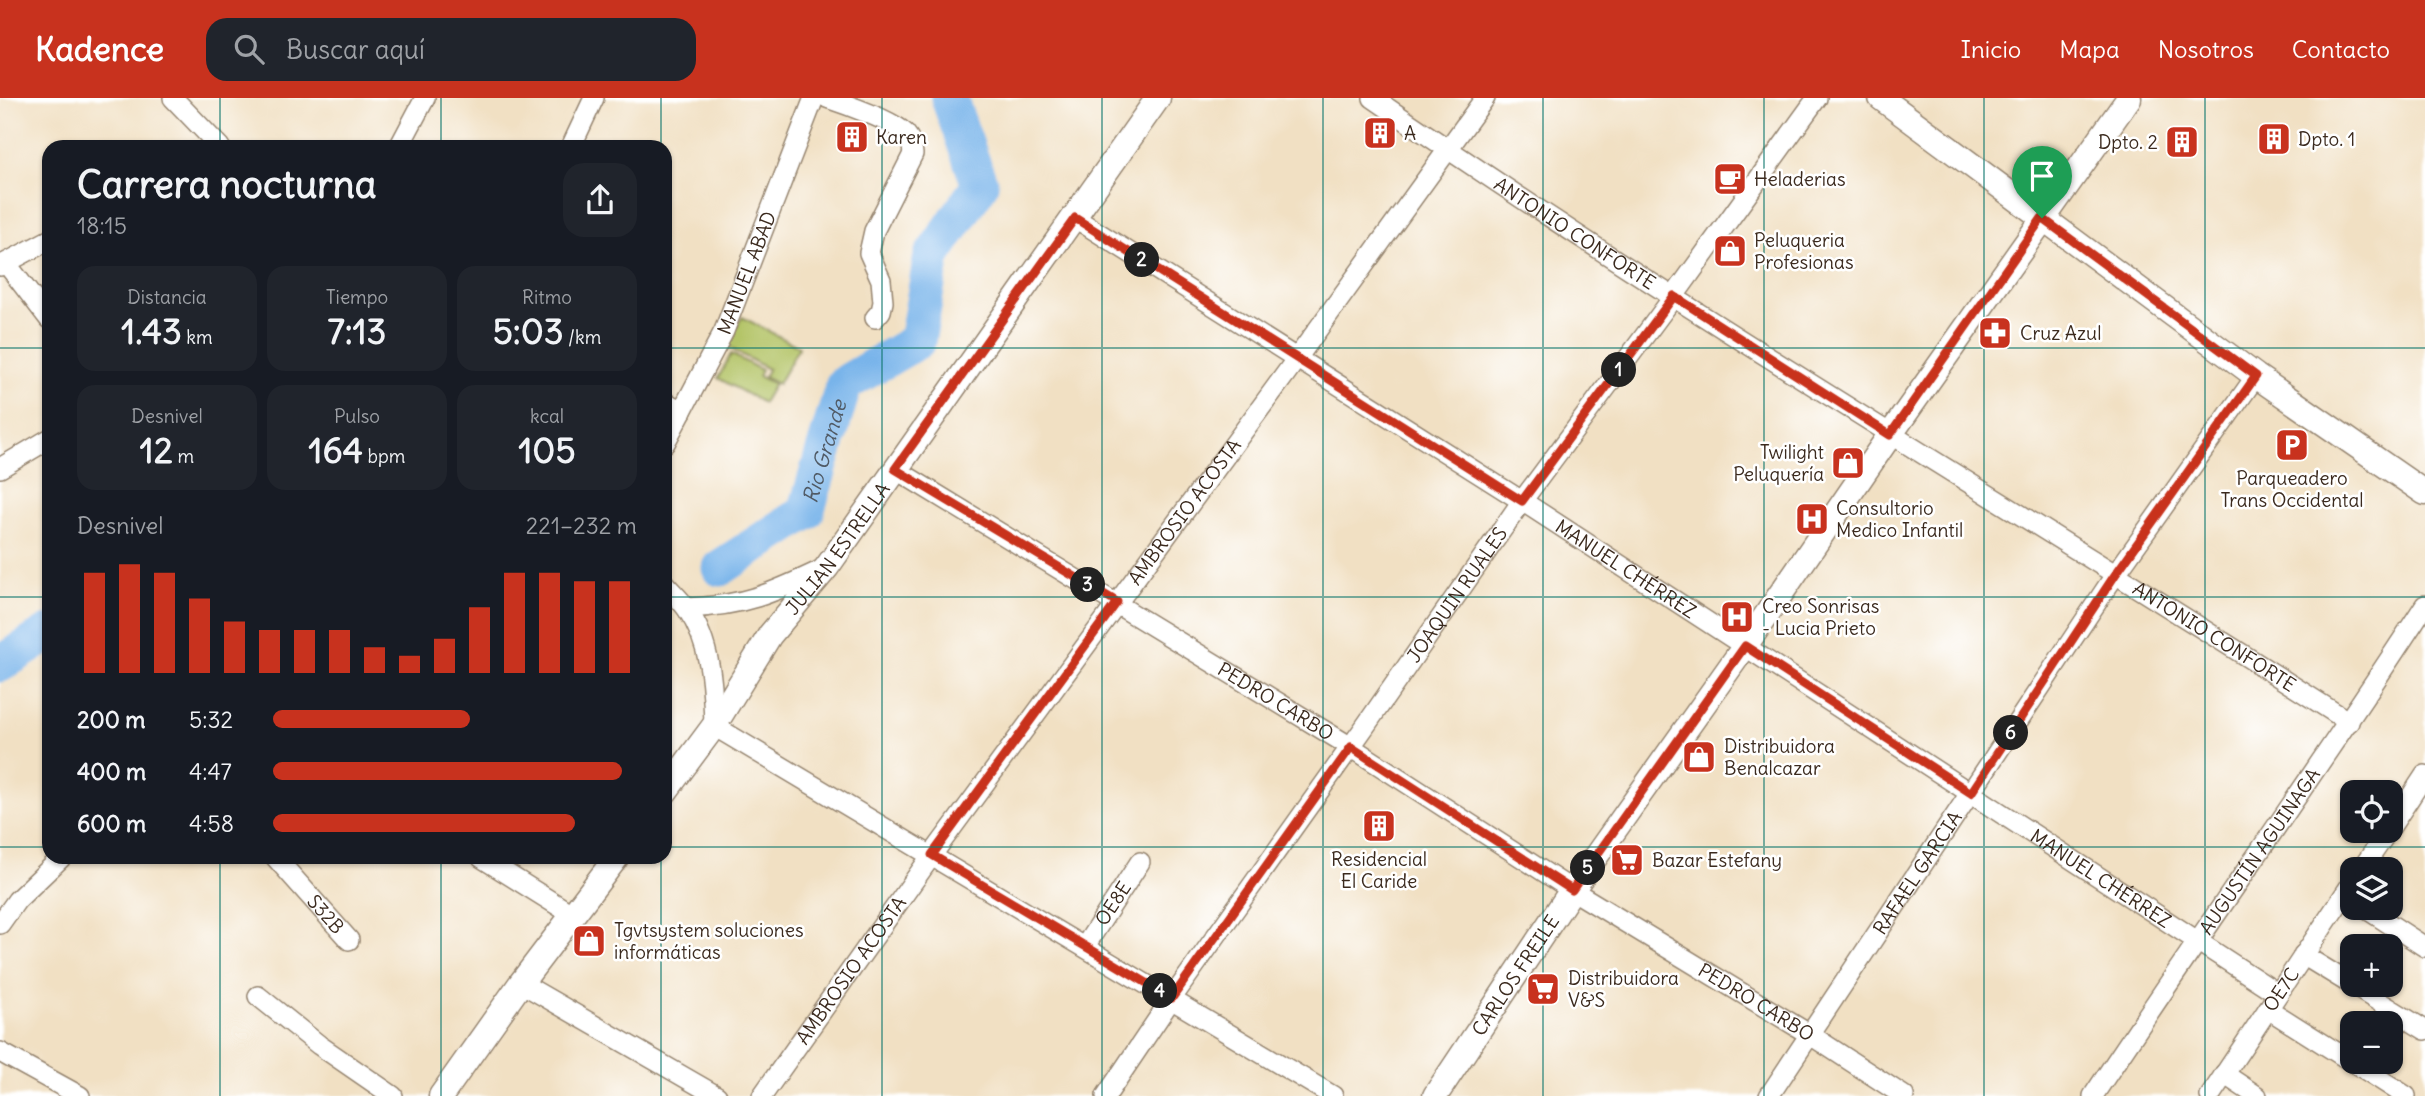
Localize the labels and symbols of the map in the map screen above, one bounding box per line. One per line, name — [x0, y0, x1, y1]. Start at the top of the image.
building icon: A — [1361, 114, 1399, 152]
building icon: Karen — [833, 118, 871, 156]
building icon: Dpto. 1 — [2255, 120, 2293, 158]
place label: A — [1404, 121, 1416, 145]
building icon: Dpto. 2 — [2163, 123, 2201, 161]
place label: Karen — [876, 125, 927, 149]
place label: Dpto. 1 — [2298, 127, 2355, 151]
place label: Dpto. 2 — [2098, 130, 2158, 154]
pin — [2012, 146, 2072, 218]
cafe icon: Heladerias — [1711, 160, 1749, 198]
place label: Heladerias — [1754, 167, 1846, 191]
street label: ANTONIO CONFORTE — [1490, 172, 1660, 295]
street label: MANUEL ABAD — [712, 208, 781, 338]
place label: Peluqueria Profesionas — [1754, 228, 1854, 274]
shop icon: Peluqueria Profesionas — [1711, 232, 1749, 270]
pin: 2 — [1124, 242, 1160, 278]
pharmacy icon: Cruz Azul — [1976, 314, 2014, 352]
place label: Cruz Azul — [2020, 321, 2101, 345]
pin: 1 — [1602, 352, 1636, 388]
water label: Rio Grande — [796, 395, 853, 506]
parking icon: Parqueadero Trans Occidental — [2273, 426, 2311, 464]
street label: AMBROSIO ACOSTA — [1123, 434, 1246, 590]
place label: Twilight Peluquería — [1733, 440, 1824, 486]
shop icon: Twilight Peluquería — [1829, 444, 1867, 482]
place label: Parqueadero Trans Occidental — [2221, 466, 2364, 512]
street label: JULIAN ESTRELLA — [780, 478, 895, 619]
place label: Consultorio Medico Infantil — [1836, 496, 1963, 542]
hospital icon: Consultorio Medico Infantil — [1793, 500, 1831, 538]
street label: MANUEL CHÉRREZ — [1551, 514, 1701, 623]
street label: JOAQUIN RUALES — [1401, 522, 1512, 667]
pin: 3 — [1070, 568, 1106, 602]
street label: ANTONIO CONFORTE — [2129, 576, 2300, 697]
place label: Creo Sonrisas - Lucia Prieto — [1762, 594, 1879, 640]
hospital icon: Creo Sonrisas - Lucia Prieto — [1718, 598, 1756, 636]
street label: PEDRO CARBO — [1213, 657, 1338, 746]
pin: 6 — [1994, 716, 2028, 750]
place label: Distribuidora Benalcazar — [1724, 734, 1835, 780]
shop icon: Distribuidora Benalcazar — [1680, 738, 1718, 776]
street label: AUGUSTÍN AGUINAGA — [2194, 763, 2325, 939]
street label: RAFAEL GARCIA — [1868, 806, 1967, 939]
building icon: Residencial El Caride — [1360, 807, 1398, 845]
street label: MANUEL CHÉRREZ — [2026, 824, 2176, 933]
supermarket icon: Bazar Estefany — [1608, 841, 1646, 879]
place label: Residencial El Caride — [1331, 847, 1427, 893]
place label: Bazar Estefany — [1652, 848, 1782, 872]
pin: 5 — [1570, 850, 1606, 886]
street label: OE8E — [1090, 877, 1136, 930]
street label: S32B — [302, 890, 350, 939]
street label: AMBROSIO ACOSTA — [790, 891, 911, 1049]
street label: CARLOS FREILE — [1467, 910, 1564, 1040]
place label: Tgvtsystem soluciones informáticas — [614, 918, 804, 964]
shop icon: Tgvtsystem soluciones informáticas — [570, 922, 608, 960]
street label: PEDRO CARBO — [1694, 958, 1819, 1046]
street label: OE7C — [2258, 963, 2304, 1016]
place label: Distribuidora V&S — [1568, 966, 1679, 1012]
supermarket icon: Distribuidora V&S — [1524, 970, 1562, 1008]
pin: 4 — [1142, 974, 1178, 1008]

